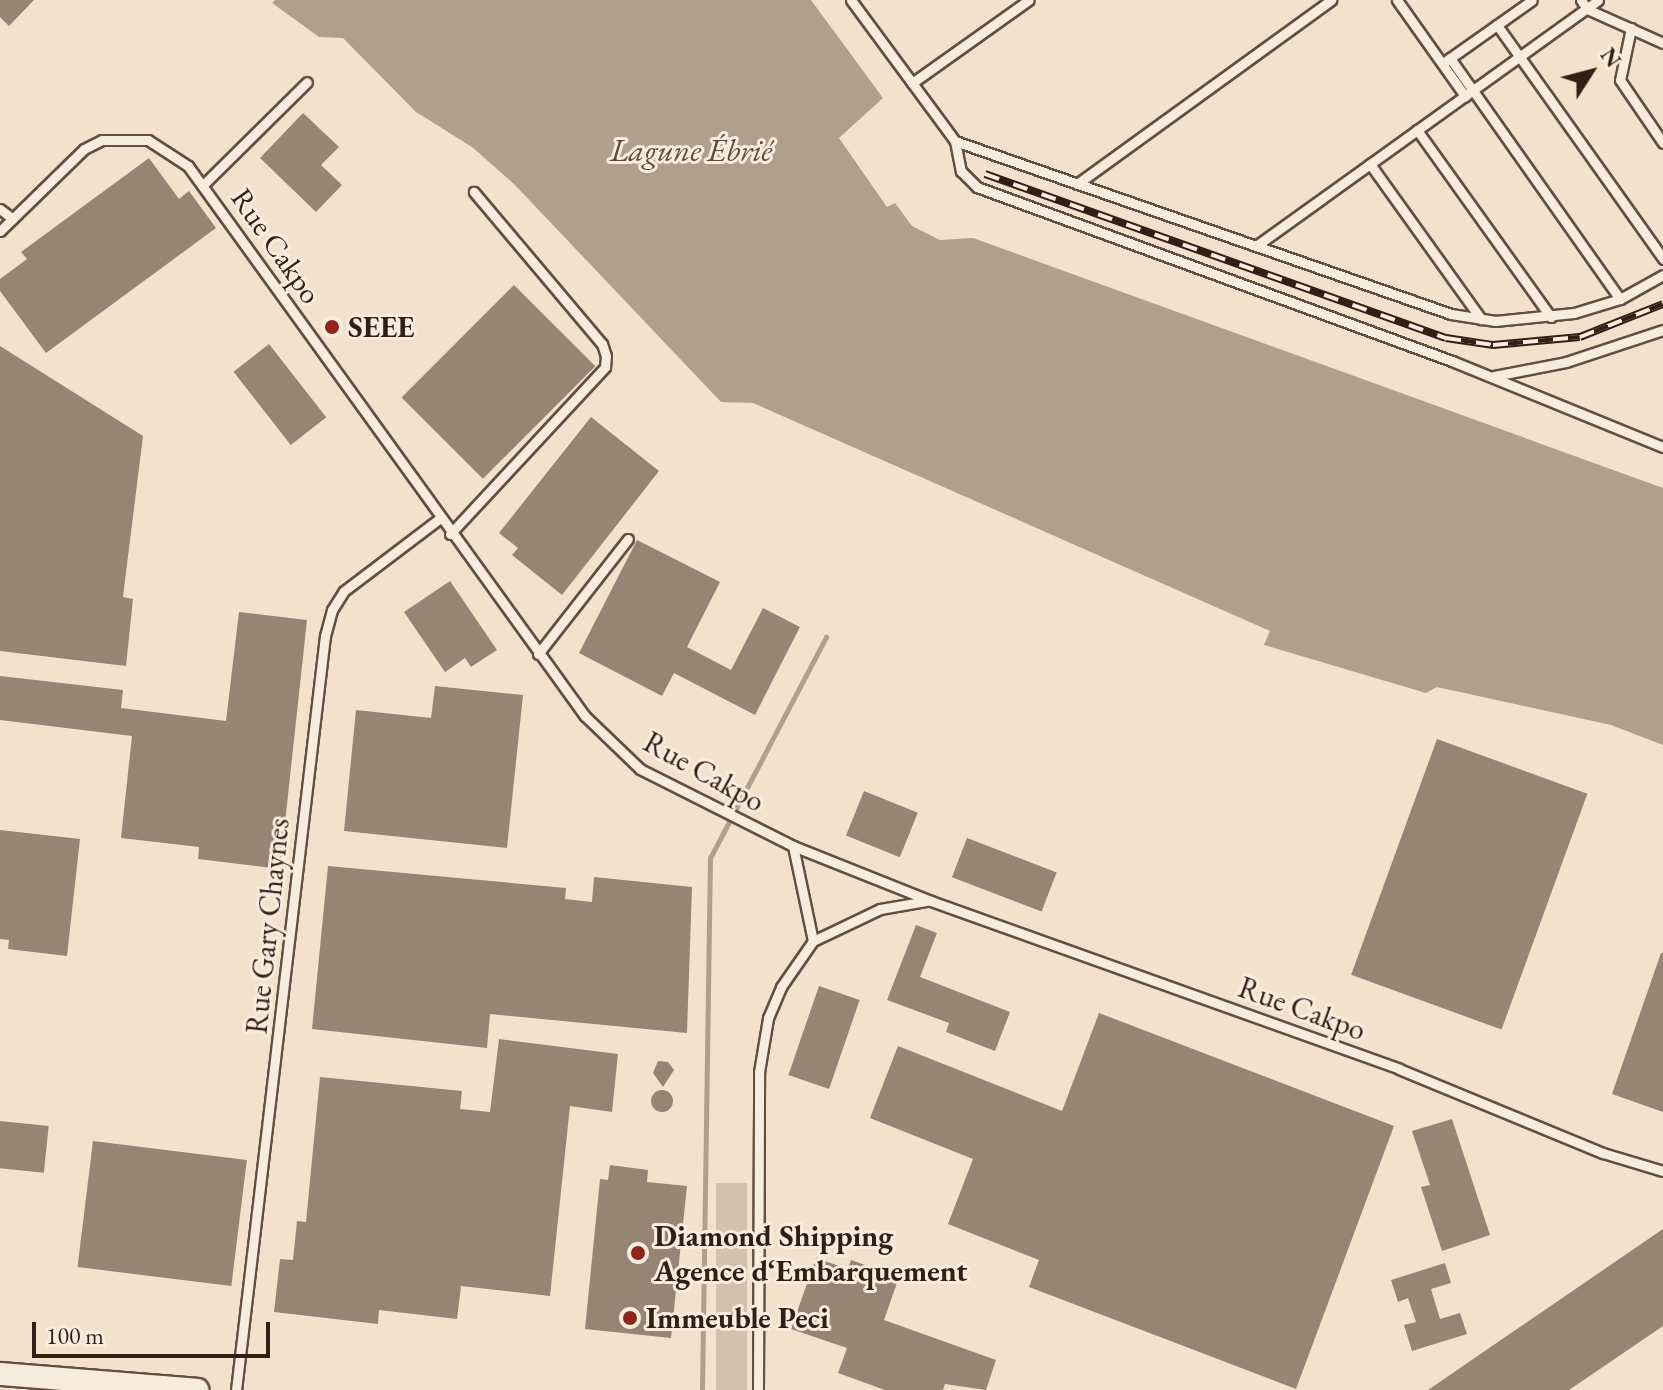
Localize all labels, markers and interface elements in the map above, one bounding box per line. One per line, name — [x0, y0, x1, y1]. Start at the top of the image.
north arrow — [1551, 32, 1631, 112]
text: N — [1594, 42, 1628, 73]
water label: Lagune Ébrié — [610, 131, 772, 169]
street label: Rue Cakpo — [223, 181, 329, 311]
place label: SEEE — [348, 309, 415, 345]
marker: SEEE — [323, 318, 341, 336]
street label: Rue Cakpo — [637, 724, 771, 820]
street label: Rue Gary Chaynes — [239, 816, 297, 1036]
street label: Rue Cakpo — [1234, 969, 1370, 1049]
place label: Diamond Shipping Agence d‘Embarquement — [654, 1218, 967, 1288]
marker: Diamond Shipping Agence d‘Embarquement — [629, 1244, 647, 1262]
place label: Immeuble Peci — [646, 1300, 829, 1336]
scale bar — [36, 1306, 274, 1356]
marker: Immeuble Peci — [621, 1309, 639, 1327]
text: 100 m — [46, 1320, 104, 1351]

